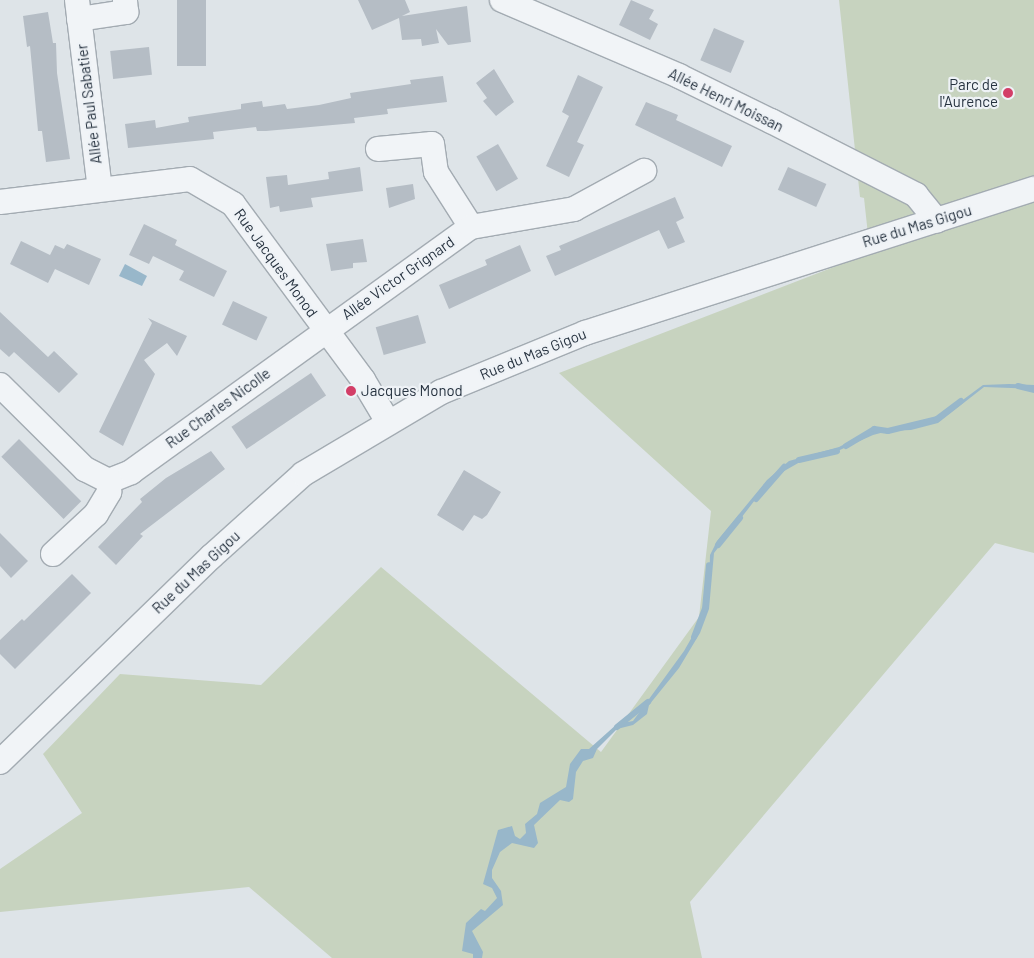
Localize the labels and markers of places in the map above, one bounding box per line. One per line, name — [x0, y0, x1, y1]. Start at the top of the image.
place label: Parc de l'Aurence — [939, 75, 998, 110]
marker: Parc de l'Aurence — [1002, 87, 1014, 99]
place label: Jacques Monod — [361, 382, 463, 400]
marker: Jacques Monod — [345, 385, 357, 397]

